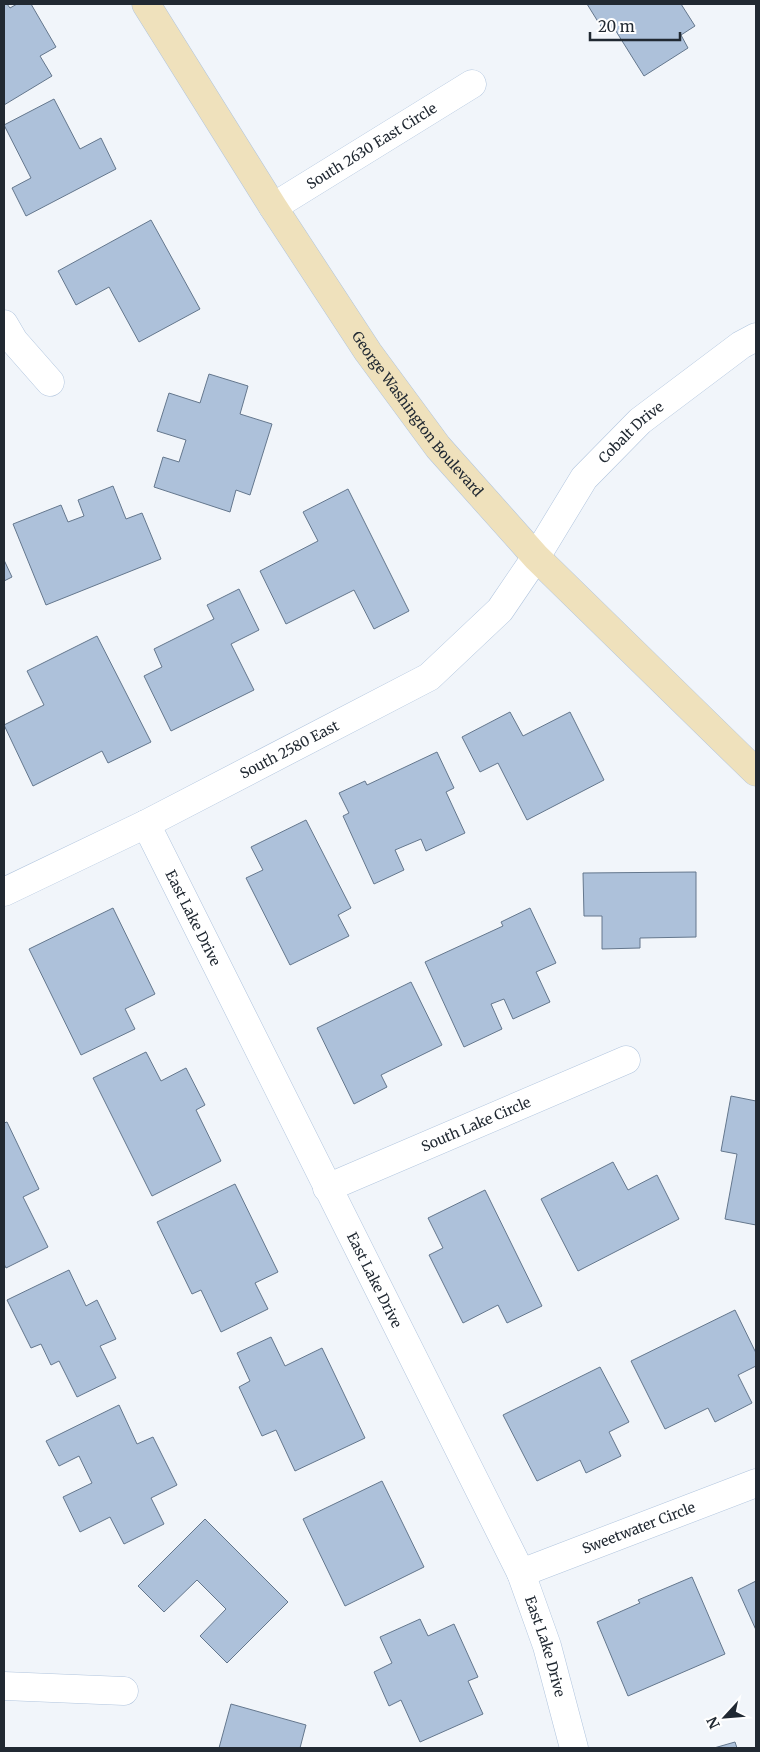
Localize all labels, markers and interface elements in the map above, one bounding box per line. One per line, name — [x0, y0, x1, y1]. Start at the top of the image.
scale bar — [590, 10, 680, 42]
text: 20 m — [598, 17, 635, 36]
street label: South 2630 East Circle — [303, 99, 440, 193]
street label: George Washington Boulevard — [348, 328, 487, 501]
street label: Cobalt Drive — [595, 398, 667, 467]
street label: South 2580 East — [237, 716, 342, 783]
street label: East Lake Drive — [161, 867, 225, 969]
street label: South Lake Circle — [419, 1093, 533, 1156]
street label: East Lake Drive — [343, 1229, 406, 1331]
street label: Sweetwater Circle — [579, 1498, 698, 1558]
street label: East Lake Drive — [521, 1593, 569, 1699]
north arrow — [700, 1692, 750, 1742]
text: N — [703, 1714, 724, 1732]

